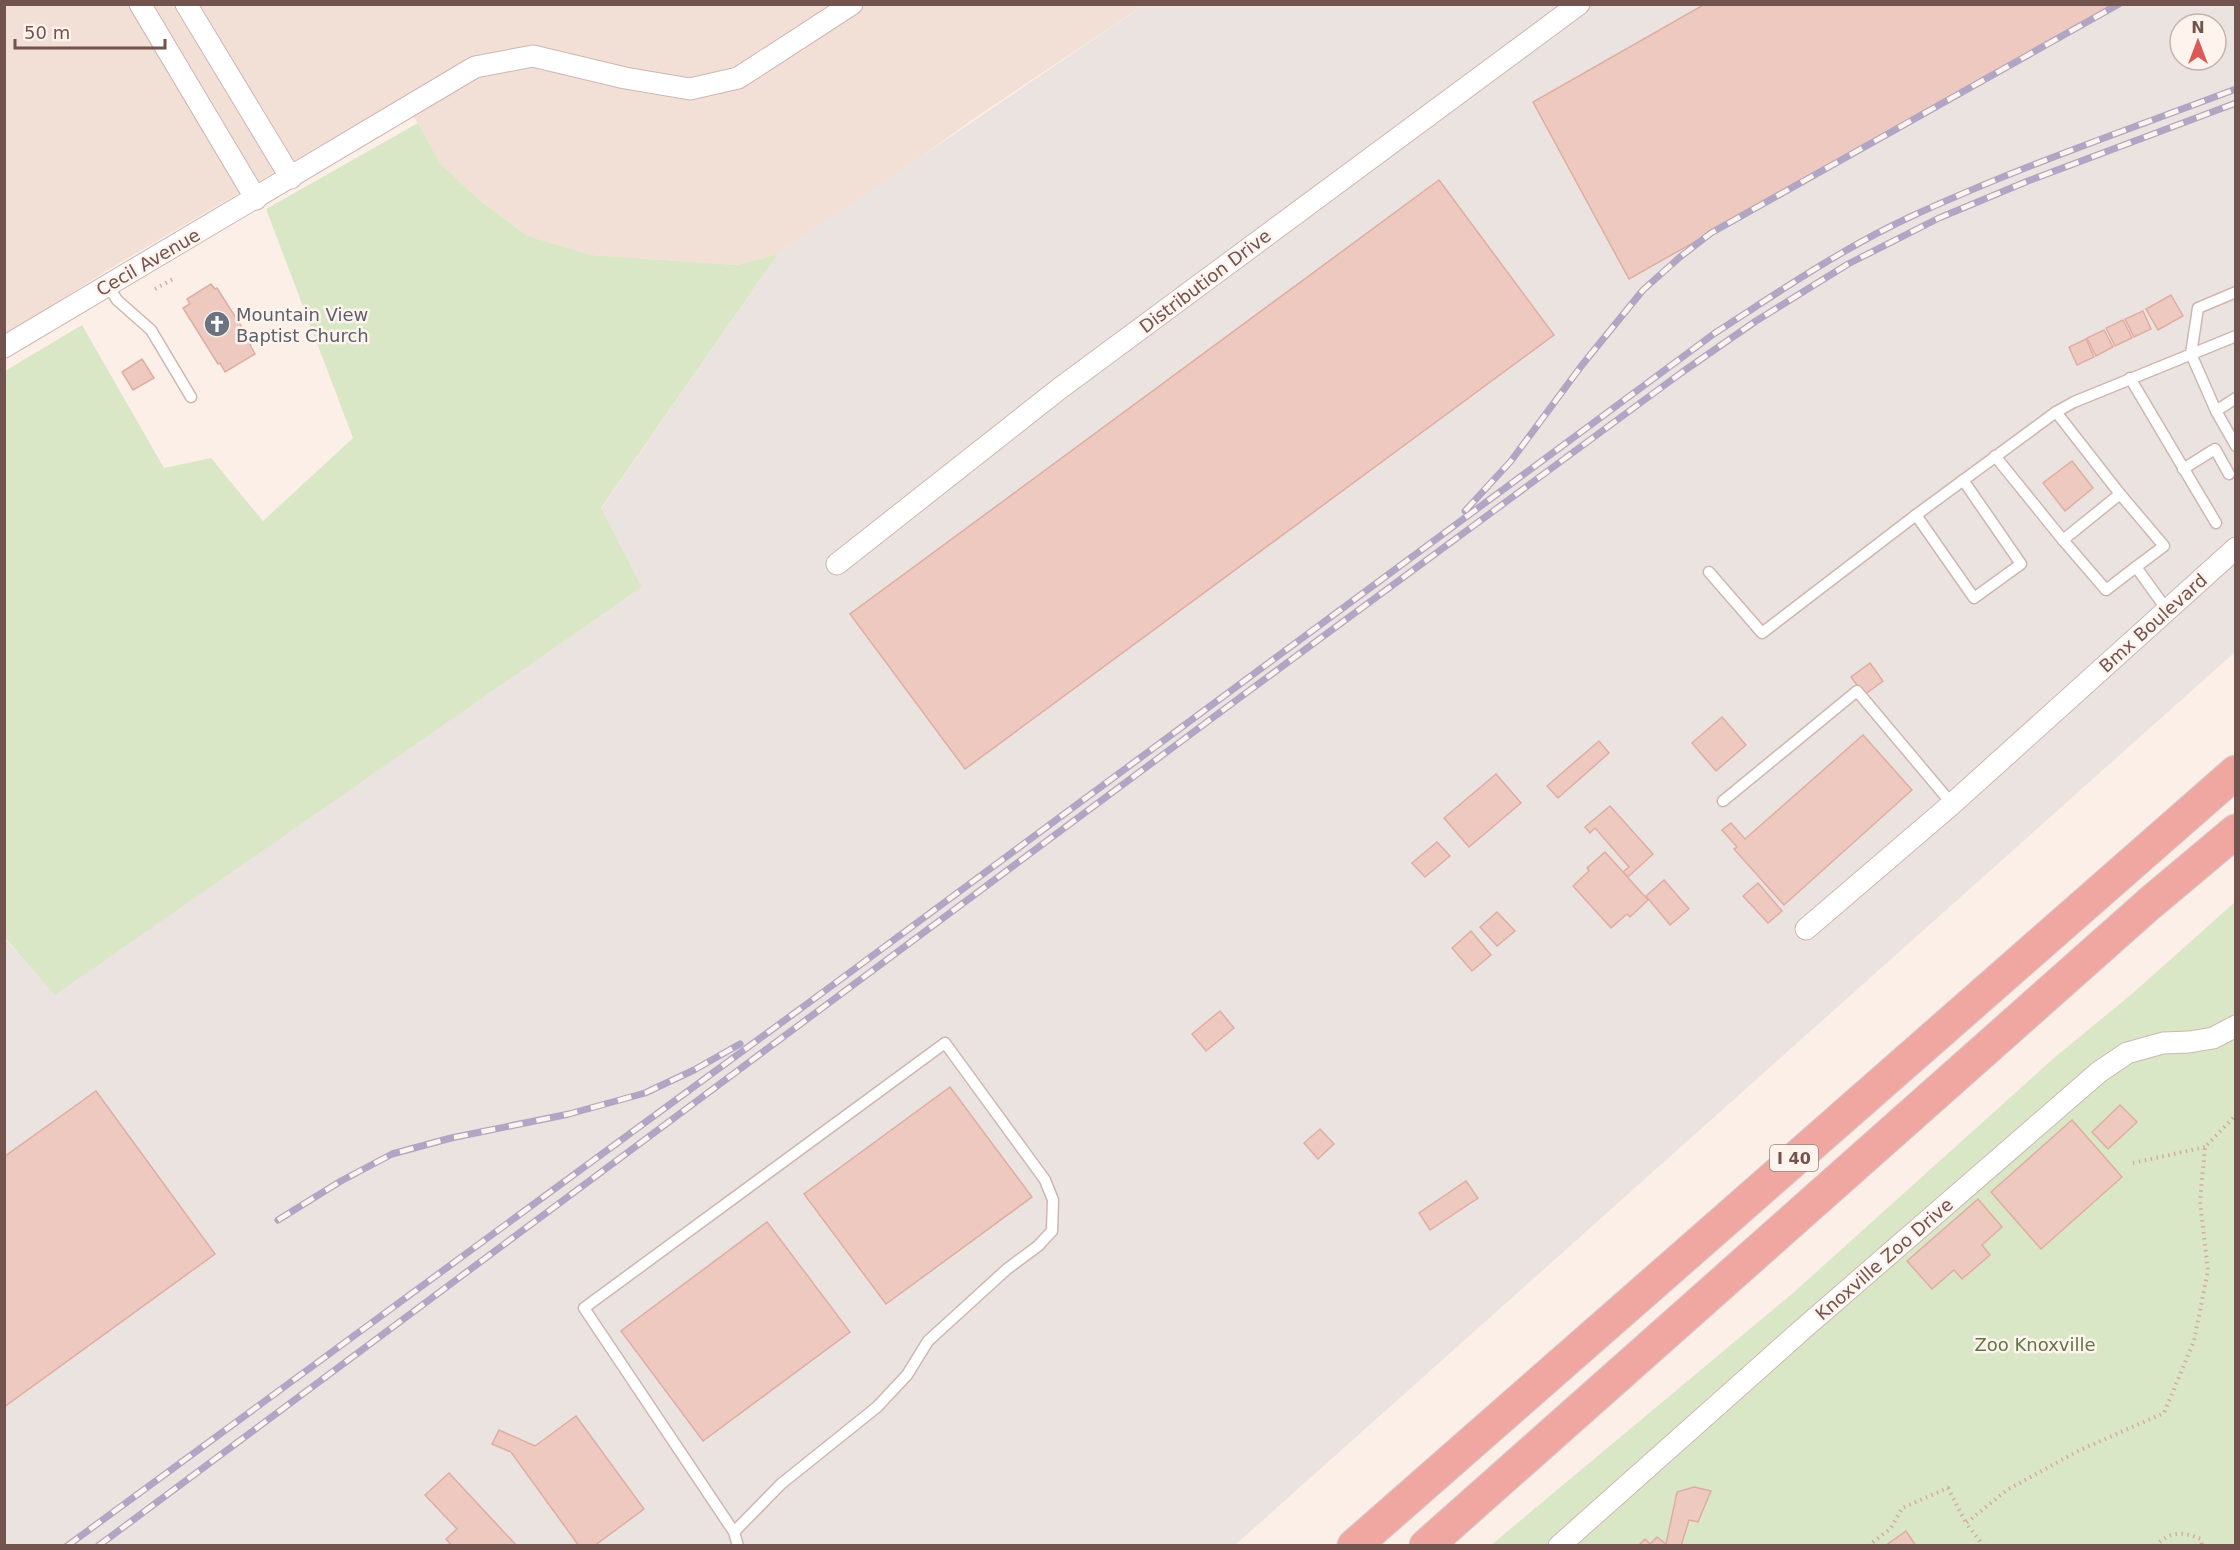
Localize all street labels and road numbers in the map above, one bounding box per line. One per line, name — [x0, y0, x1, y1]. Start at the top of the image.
street label: Cecil Avenue — [92, 224, 204, 300]
street label: Distribution Drive — [1135, 225, 1275, 337]
street label: Bmx Boulevard — [2095, 569, 2211, 677]
road number: I 40 — [1770, 1145, 1818, 1171]
street label: Knoxville Zoo Drive — [1811, 1194, 1957, 1324]

